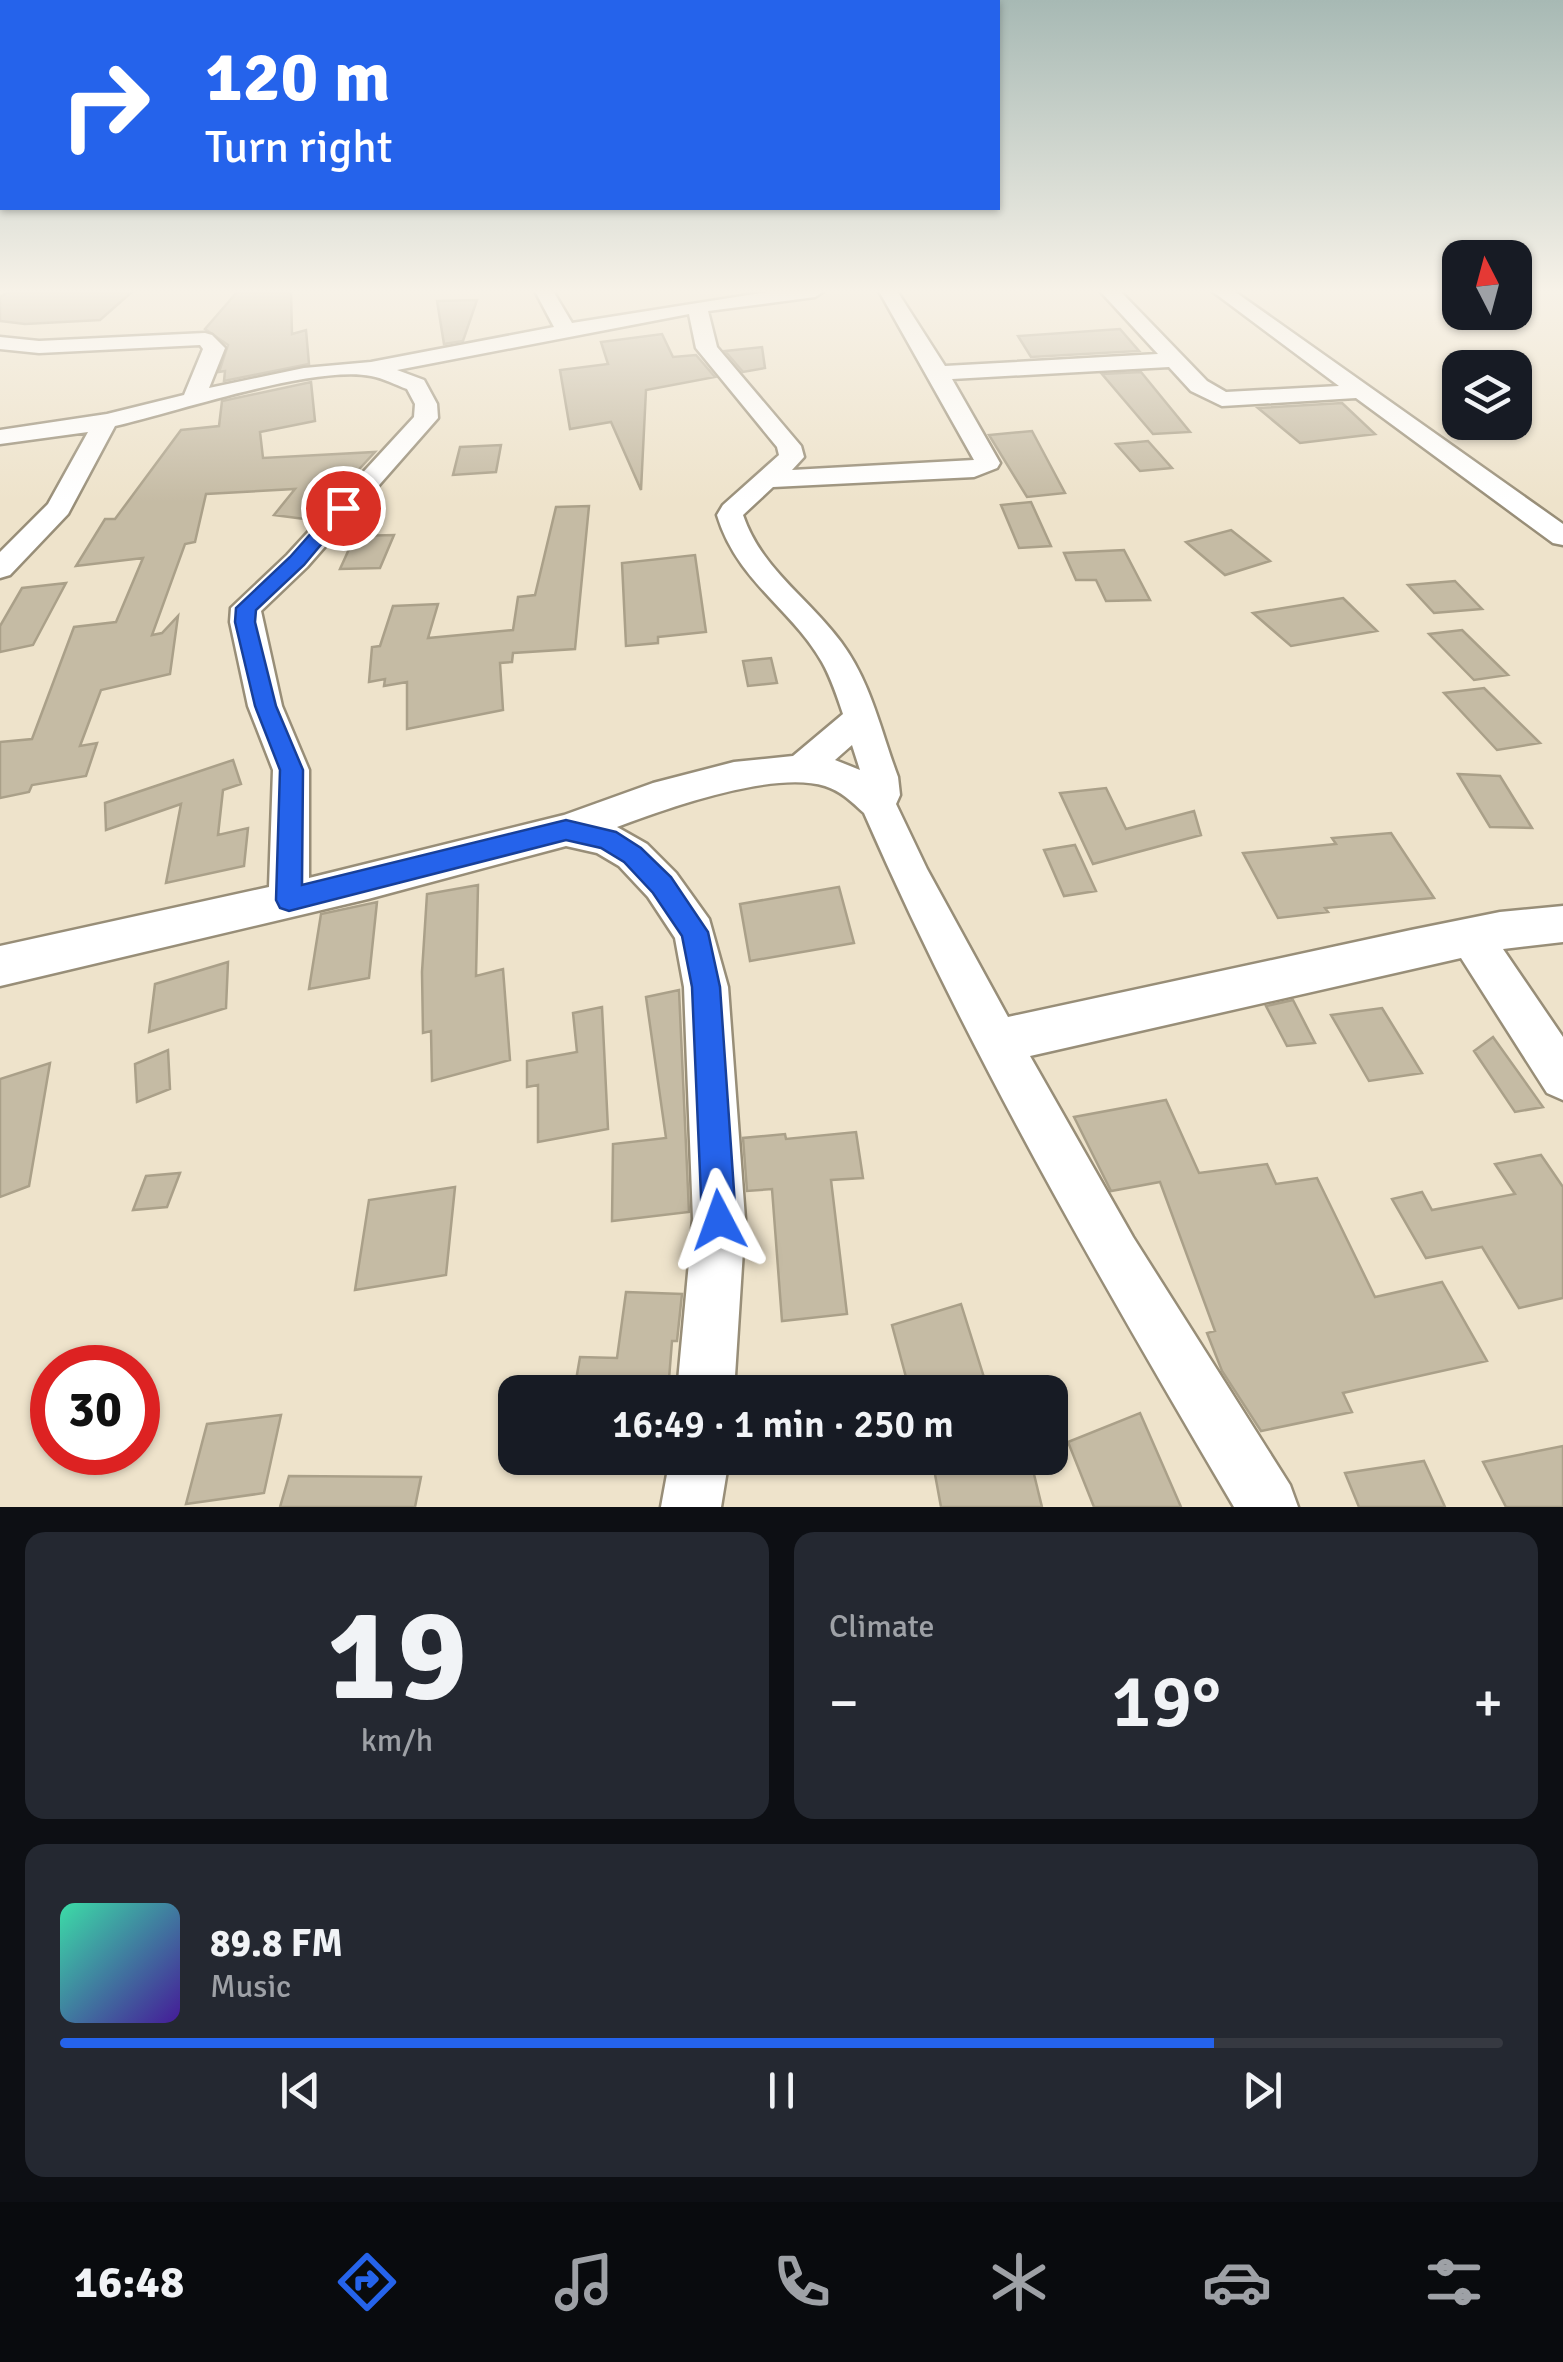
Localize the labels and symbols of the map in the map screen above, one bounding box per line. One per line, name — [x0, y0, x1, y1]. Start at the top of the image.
north arrow — [1442, 240, 1532, 330]
pin — [301, 466, 386, 551]
position arrow — [667, 1168, 771, 1272]
speed limit sign: 30 — [30, 1345, 160, 1475]

